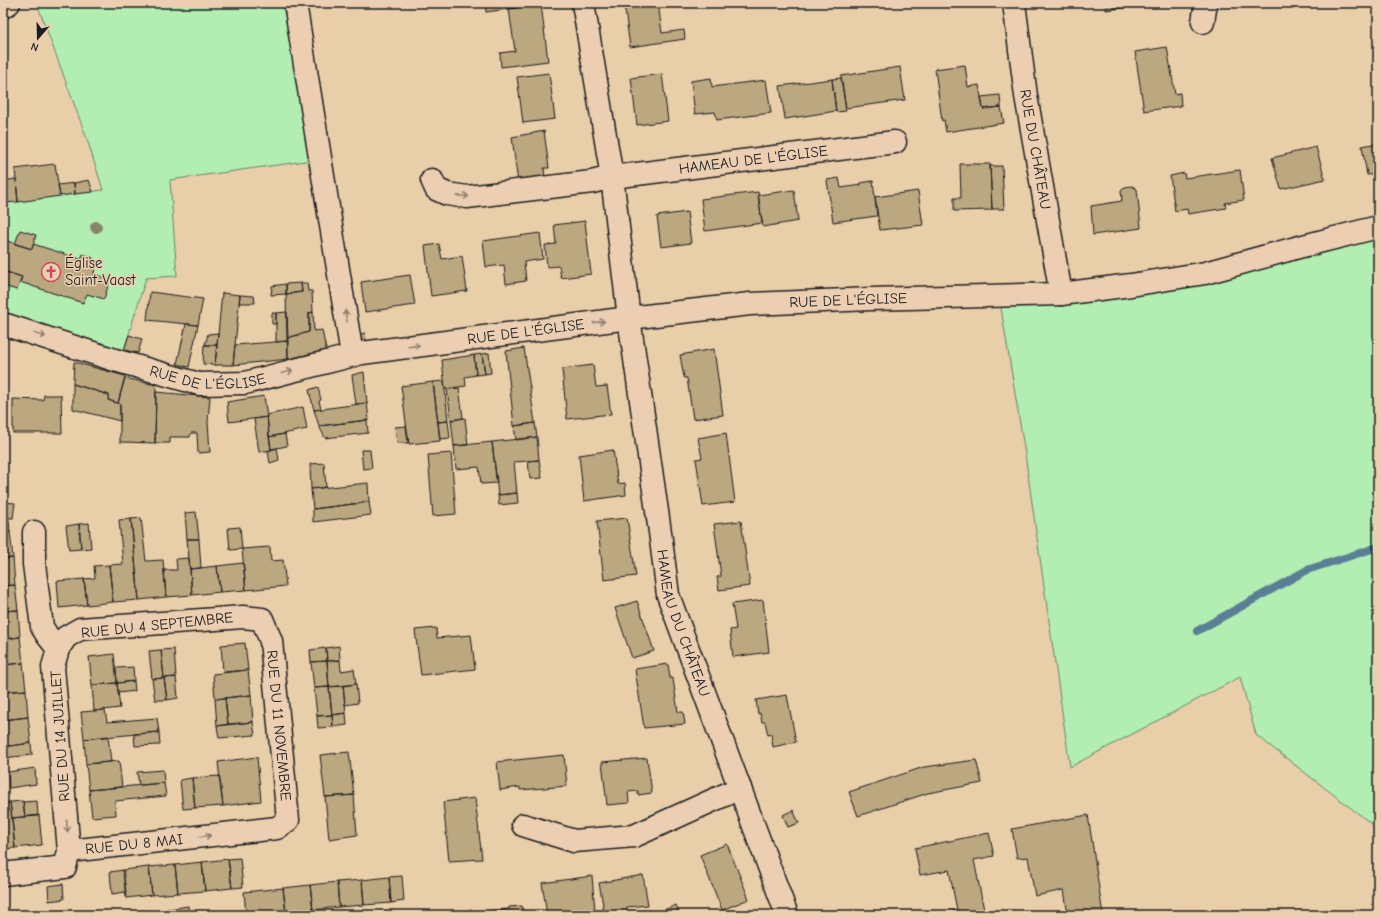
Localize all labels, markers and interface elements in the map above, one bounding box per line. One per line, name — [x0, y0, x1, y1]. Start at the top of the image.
north arrow — [18, 18, 58, 58]
text: N — [29, 40, 40, 54]
street label: RUE DU CHÂTEAU — [1016, 88, 1055, 211]
street label: HAMEAU DE L'ÉGLISE — [678, 141, 829, 178]
one-way arrow — [457, 192, 470, 199]
place label: Église Saint-Vaast — [65, 253, 136, 289]
church icon: Église Saint-Vaast — [40, 261, 62, 283]
street label: RUE DE L'ÉGLISE — [789, 289, 907, 311]
one-way arrow — [341, 310, 349, 323]
street label: RUE DE L'ÉGLISE — [466, 315, 585, 348]
one-way arrow — [592, 318, 605, 326]
one-way arrow — [34, 332, 47, 339]
one-way arrow — [407, 342, 420, 350]
street label: RUE DE L'ÉGLISE — [148, 361, 267, 393]
one-way arrow — [280, 367, 293, 375]
street label: HAMEAU DU CHÂTEAU — [653, 548, 714, 699]
street label: RUE DU 4 SEPTEMBRE — [80, 608, 234, 642]
street label: RUE DU 11 NOVEMBRE — [263, 649, 295, 802]
street label: RUE DU 14 JUILLET — [46, 670, 74, 802]
one-way arrow — [63, 819, 70, 832]
street label: RUE DU 8 MAI — [84, 830, 184, 858]
one-way arrow — [198, 832, 211, 840]

